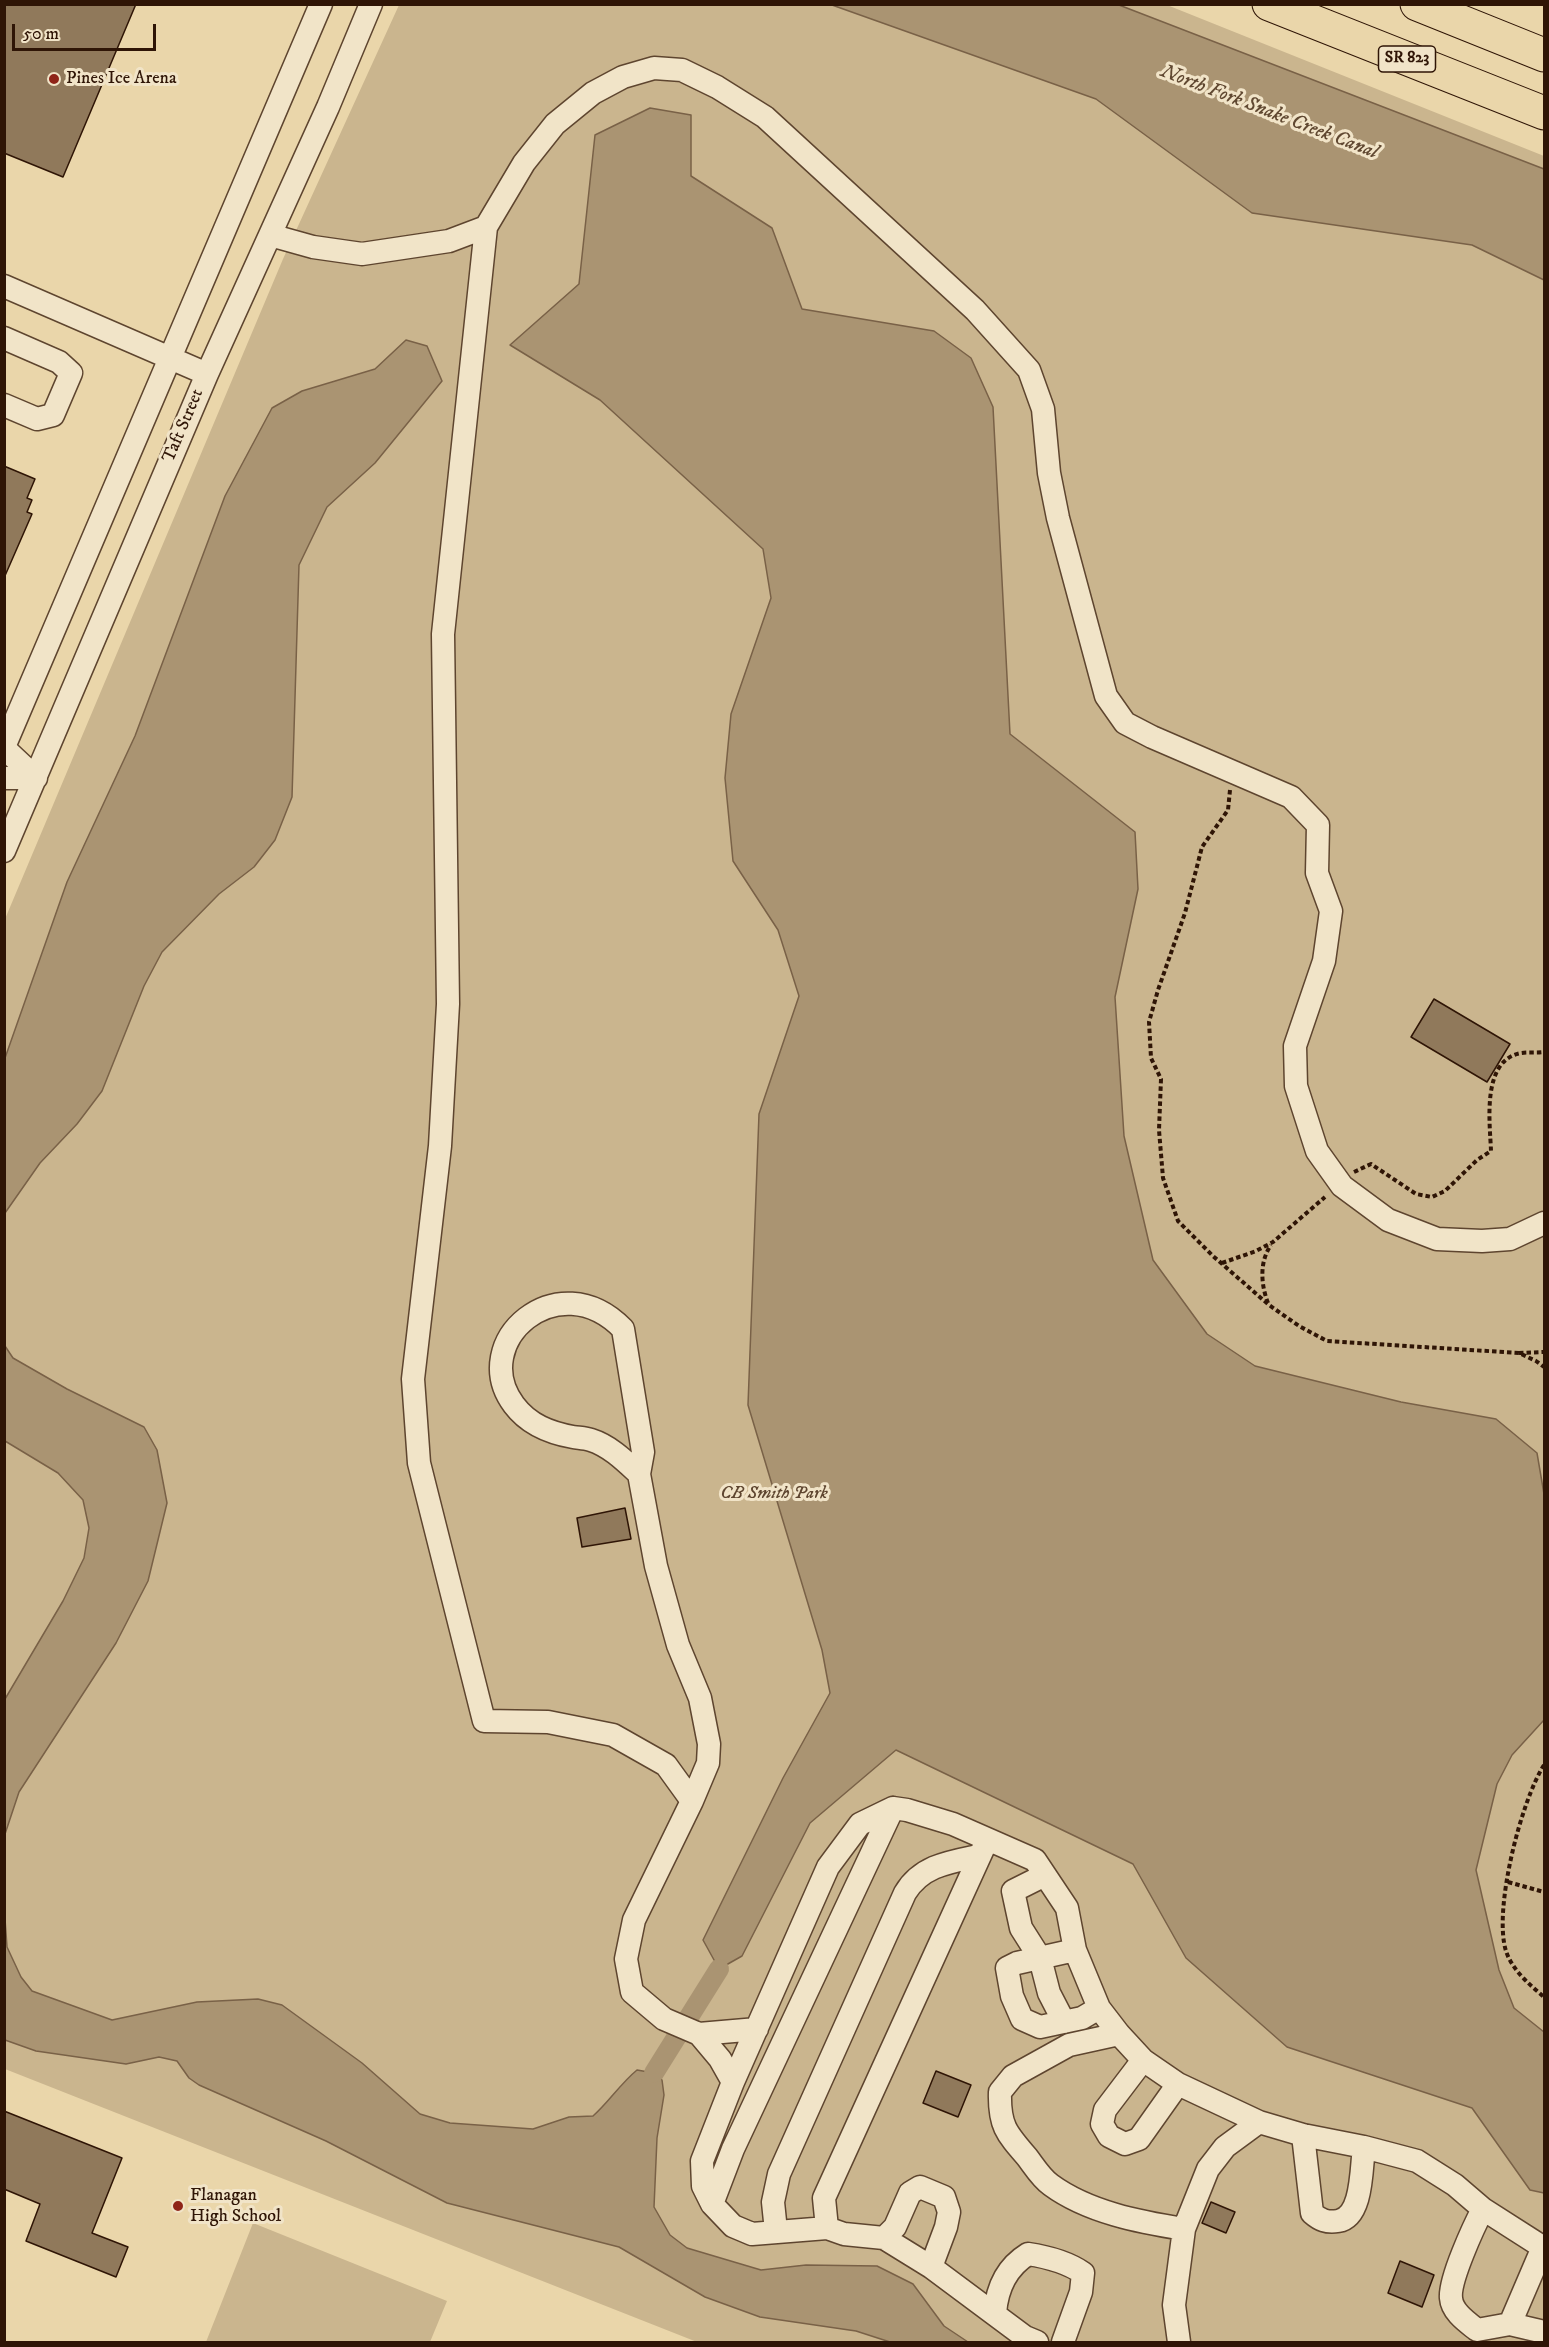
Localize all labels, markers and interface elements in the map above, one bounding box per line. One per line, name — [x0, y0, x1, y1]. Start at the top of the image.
scale bar — [15, 12, 159, 50]
text: 50 m — [23, 23, 59, 45]
road number: SR 823 — [1378, 46, 1436, 72]
water label: North Fork Snake Creek Canal — [1157, 60, 1381, 166]
place label: Pines Ice Arena — [66, 68, 177, 90]
marker: Pines Ice Arena — [47, 72, 61, 86]
street label: Taft Street — [159, 386, 209, 466]
park label: CB Smith Park — [720, 1483, 828, 1505]
place label: Flanagan High School — [190, 2185, 281, 2228]
marker: Flanagan High School — [171, 2199, 185, 2213]

